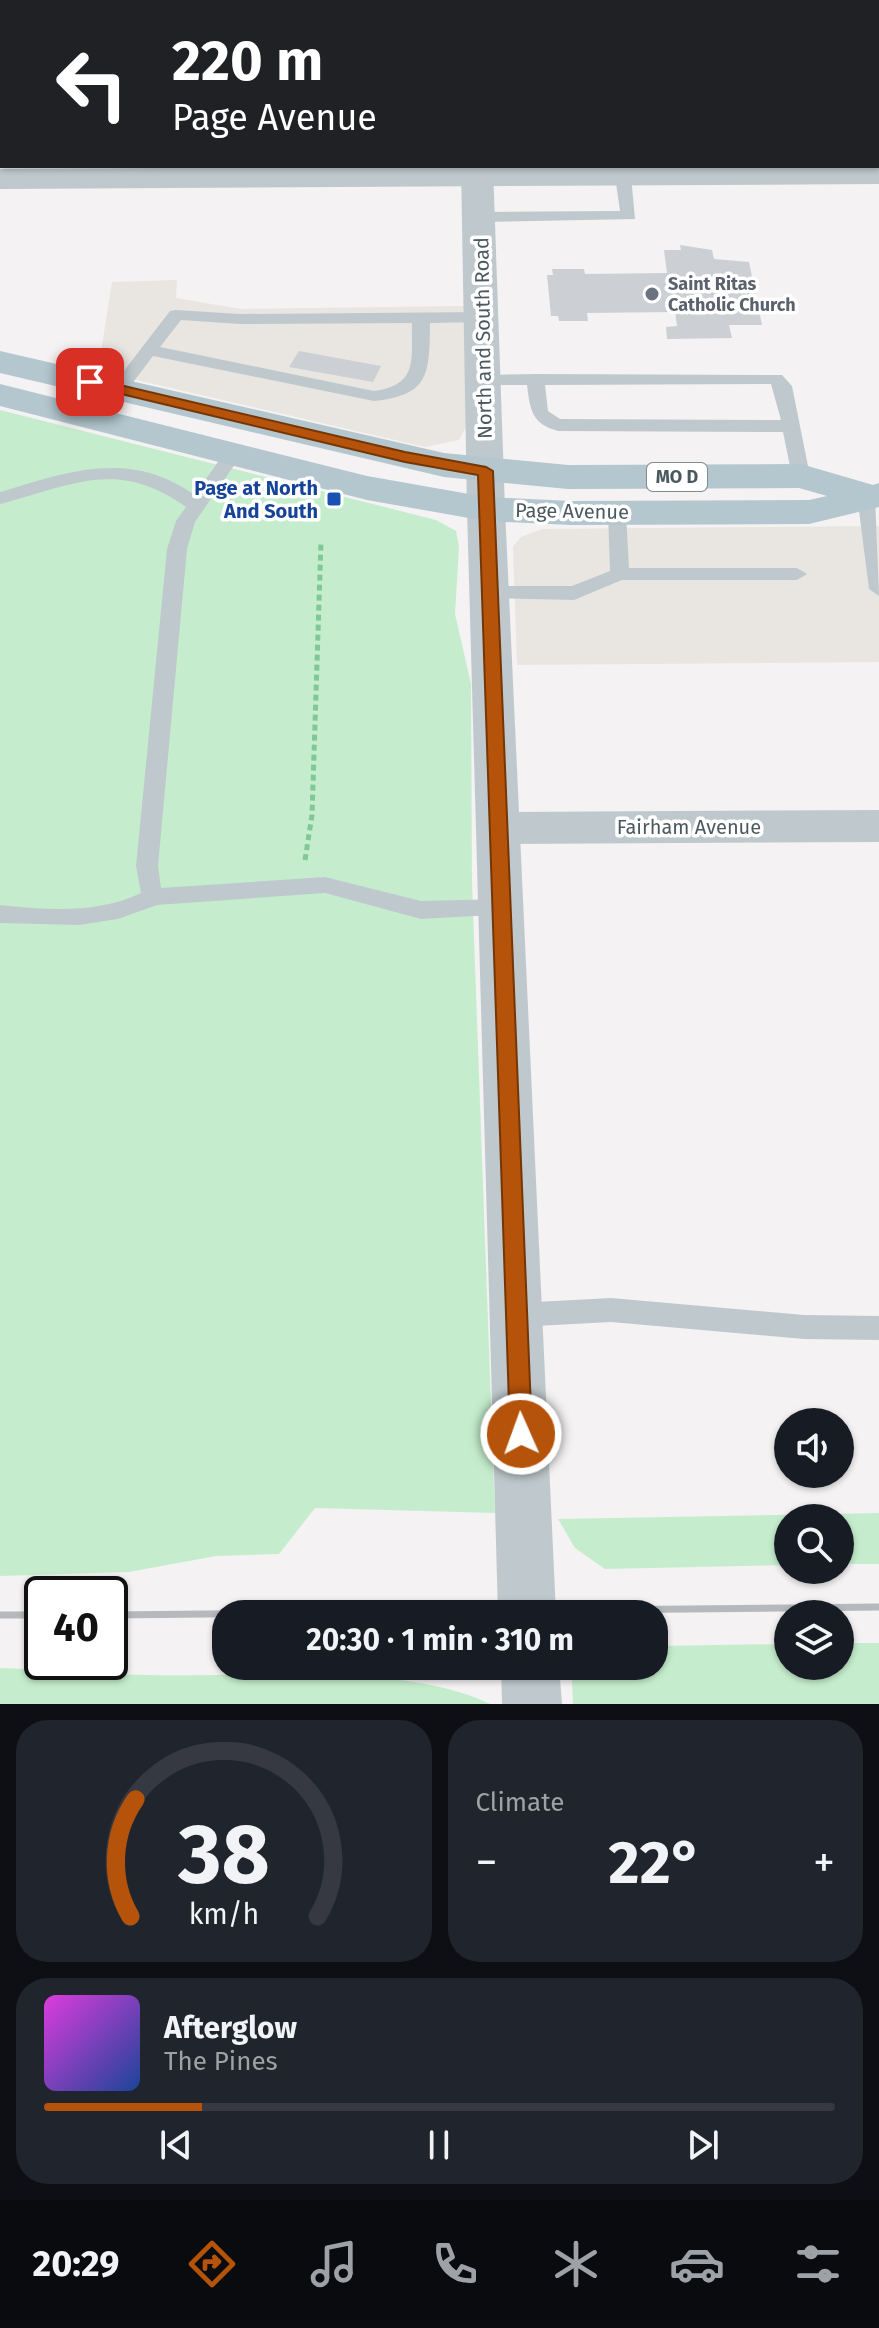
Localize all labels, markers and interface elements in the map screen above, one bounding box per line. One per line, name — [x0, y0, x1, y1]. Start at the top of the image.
text: 220 m — [172, 28, 323, 95]
icon: left — [40, 32, 144, 136]
text: Page Avenue — [172, 96, 377, 140]
street label: North and South Road — [469, 237, 497, 439]
place label: Saint Ritas Catholic Church — [668, 273, 796, 316]
marker: Saint Ritas Catholic Church — [643, 285, 661, 303]
pin — [56, 348, 124, 416]
icon: arrive — [68, 360, 112, 404]
road number: MO D — [647, 463, 707, 491]
place label: Page at North And South — [194, 476, 318, 523]
marker: Page at North And South — [325, 490, 343, 508]
street label: Page Avenue — [515, 498, 629, 524]
street label: Fairham Avenue — [617, 815, 761, 839]
position arrow — [479, 1392, 563, 1476]
map controls — [774, 1408, 854, 1680]
button: sound — [774, 1408, 854, 1488]
button: search — [774, 1504, 854, 1584]
speed limit sign: 40 — [24, 1576, 128, 1680]
button: layers — [774, 1600, 854, 1680]
text: 20:30 · 1 min · 310 m — [306, 1622, 574, 1658]
text: Climate — [476, 1787, 564, 1818]
text: 38 — [177, 1805, 270, 1905]
text: 22° — [609, 1827, 702, 1899]
text: − — [476, 1836, 498, 1889]
text: + — [813, 1836, 835, 1889]
text: km/h — [188, 1897, 259, 1932]
text: Afterglow — [164, 2010, 297, 2046]
text: The Pines — [164, 2046, 278, 2077]
icon: previous — [154, 2123, 198, 2167]
icon: pause — [417, 2123, 461, 2167]
icon: next — [681, 2123, 725, 2167]
icon: directions — [184, 2236, 240, 2292]
icon: music — [306, 2236, 362, 2292]
icon: phone — [427, 2236, 483, 2292]
icon: climate — [548, 2236, 604, 2292]
icon: car — [669, 2236, 725, 2292]
icon: filters — [790, 2236, 846, 2292]
text: 20:29 — [33, 2242, 119, 2286]

